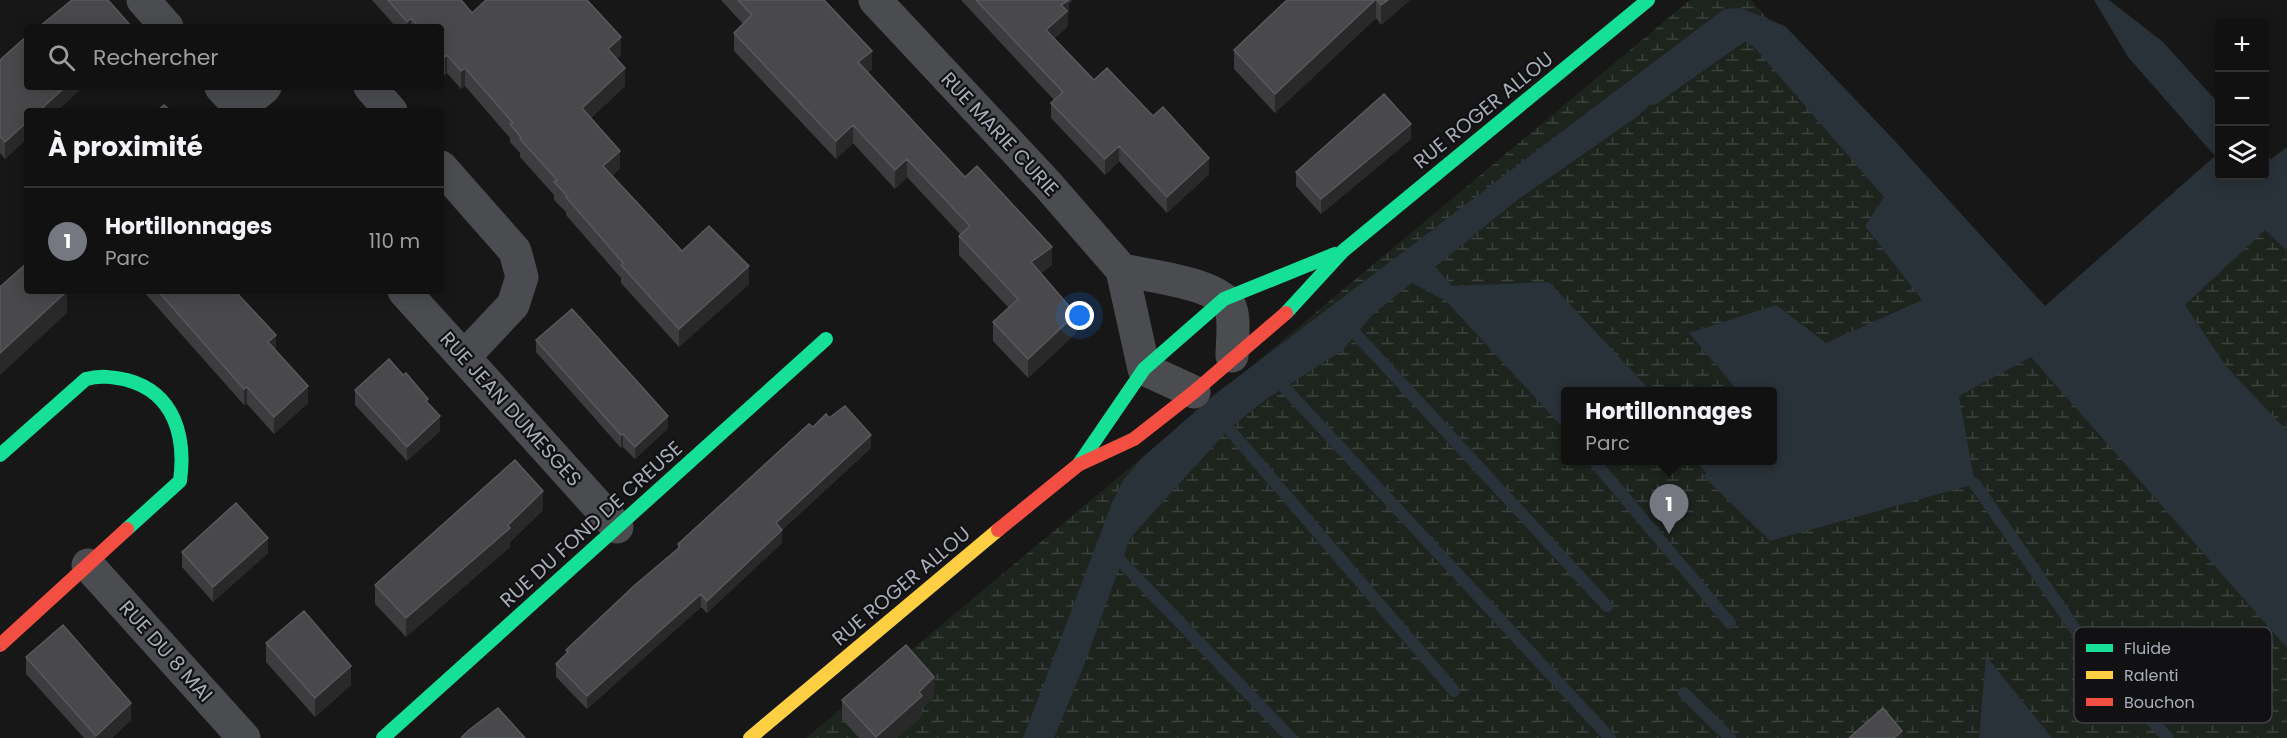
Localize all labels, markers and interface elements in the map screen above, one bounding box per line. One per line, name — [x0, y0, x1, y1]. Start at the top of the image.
map controls — [2215, 18, 2269, 180]
button: + — [2215, 18, 2269, 72]
search box — [24, 24, 444, 90]
icon: search — [45, 41, 78, 74]
text: Rechercher — [93, 42, 219, 73]
street label: RUE ROGER ALLOU — [1407, 45, 1559, 175]
street label: RUE MARIE CURIE — [935, 66, 1065, 202]
button: − — [2215, 72, 2269, 126]
button: layers — [2215, 126, 2269, 180]
text: À proximité — [48, 129, 203, 165]
text: Hortillonnages — [105, 211, 272, 242]
text: 1 — [64, 227, 71, 255]
text: 110 m — [369, 227, 420, 255]
text: Parc — [105, 244, 150, 272]
your location — [1065, 301, 1094, 330]
street label: RUE JEAN DUMESGES — [434, 326, 588, 492]
popup — [1561, 387, 1777, 465]
text: Hortillonnages — [1585, 396, 1753, 427]
text: Parc — [1585, 429, 1630, 457]
street label: RUE DU FOND DE CREUSE — [494, 434, 688, 614]
pin: 1 — [1650, 484, 1688, 534]
street label: RUE ROGER ALLOU — [826, 520, 976, 652]
street label: RUE DU 8 MAI — [113, 594, 219, 708]
legend — [2074, 627, 2272, 723]
text: Fluide — [2124, 637, 2171, 660]
text: Ralenti — [2124, 664, 2178, 687]
text: Bouchon — [2124, 691, 2195, 714]

